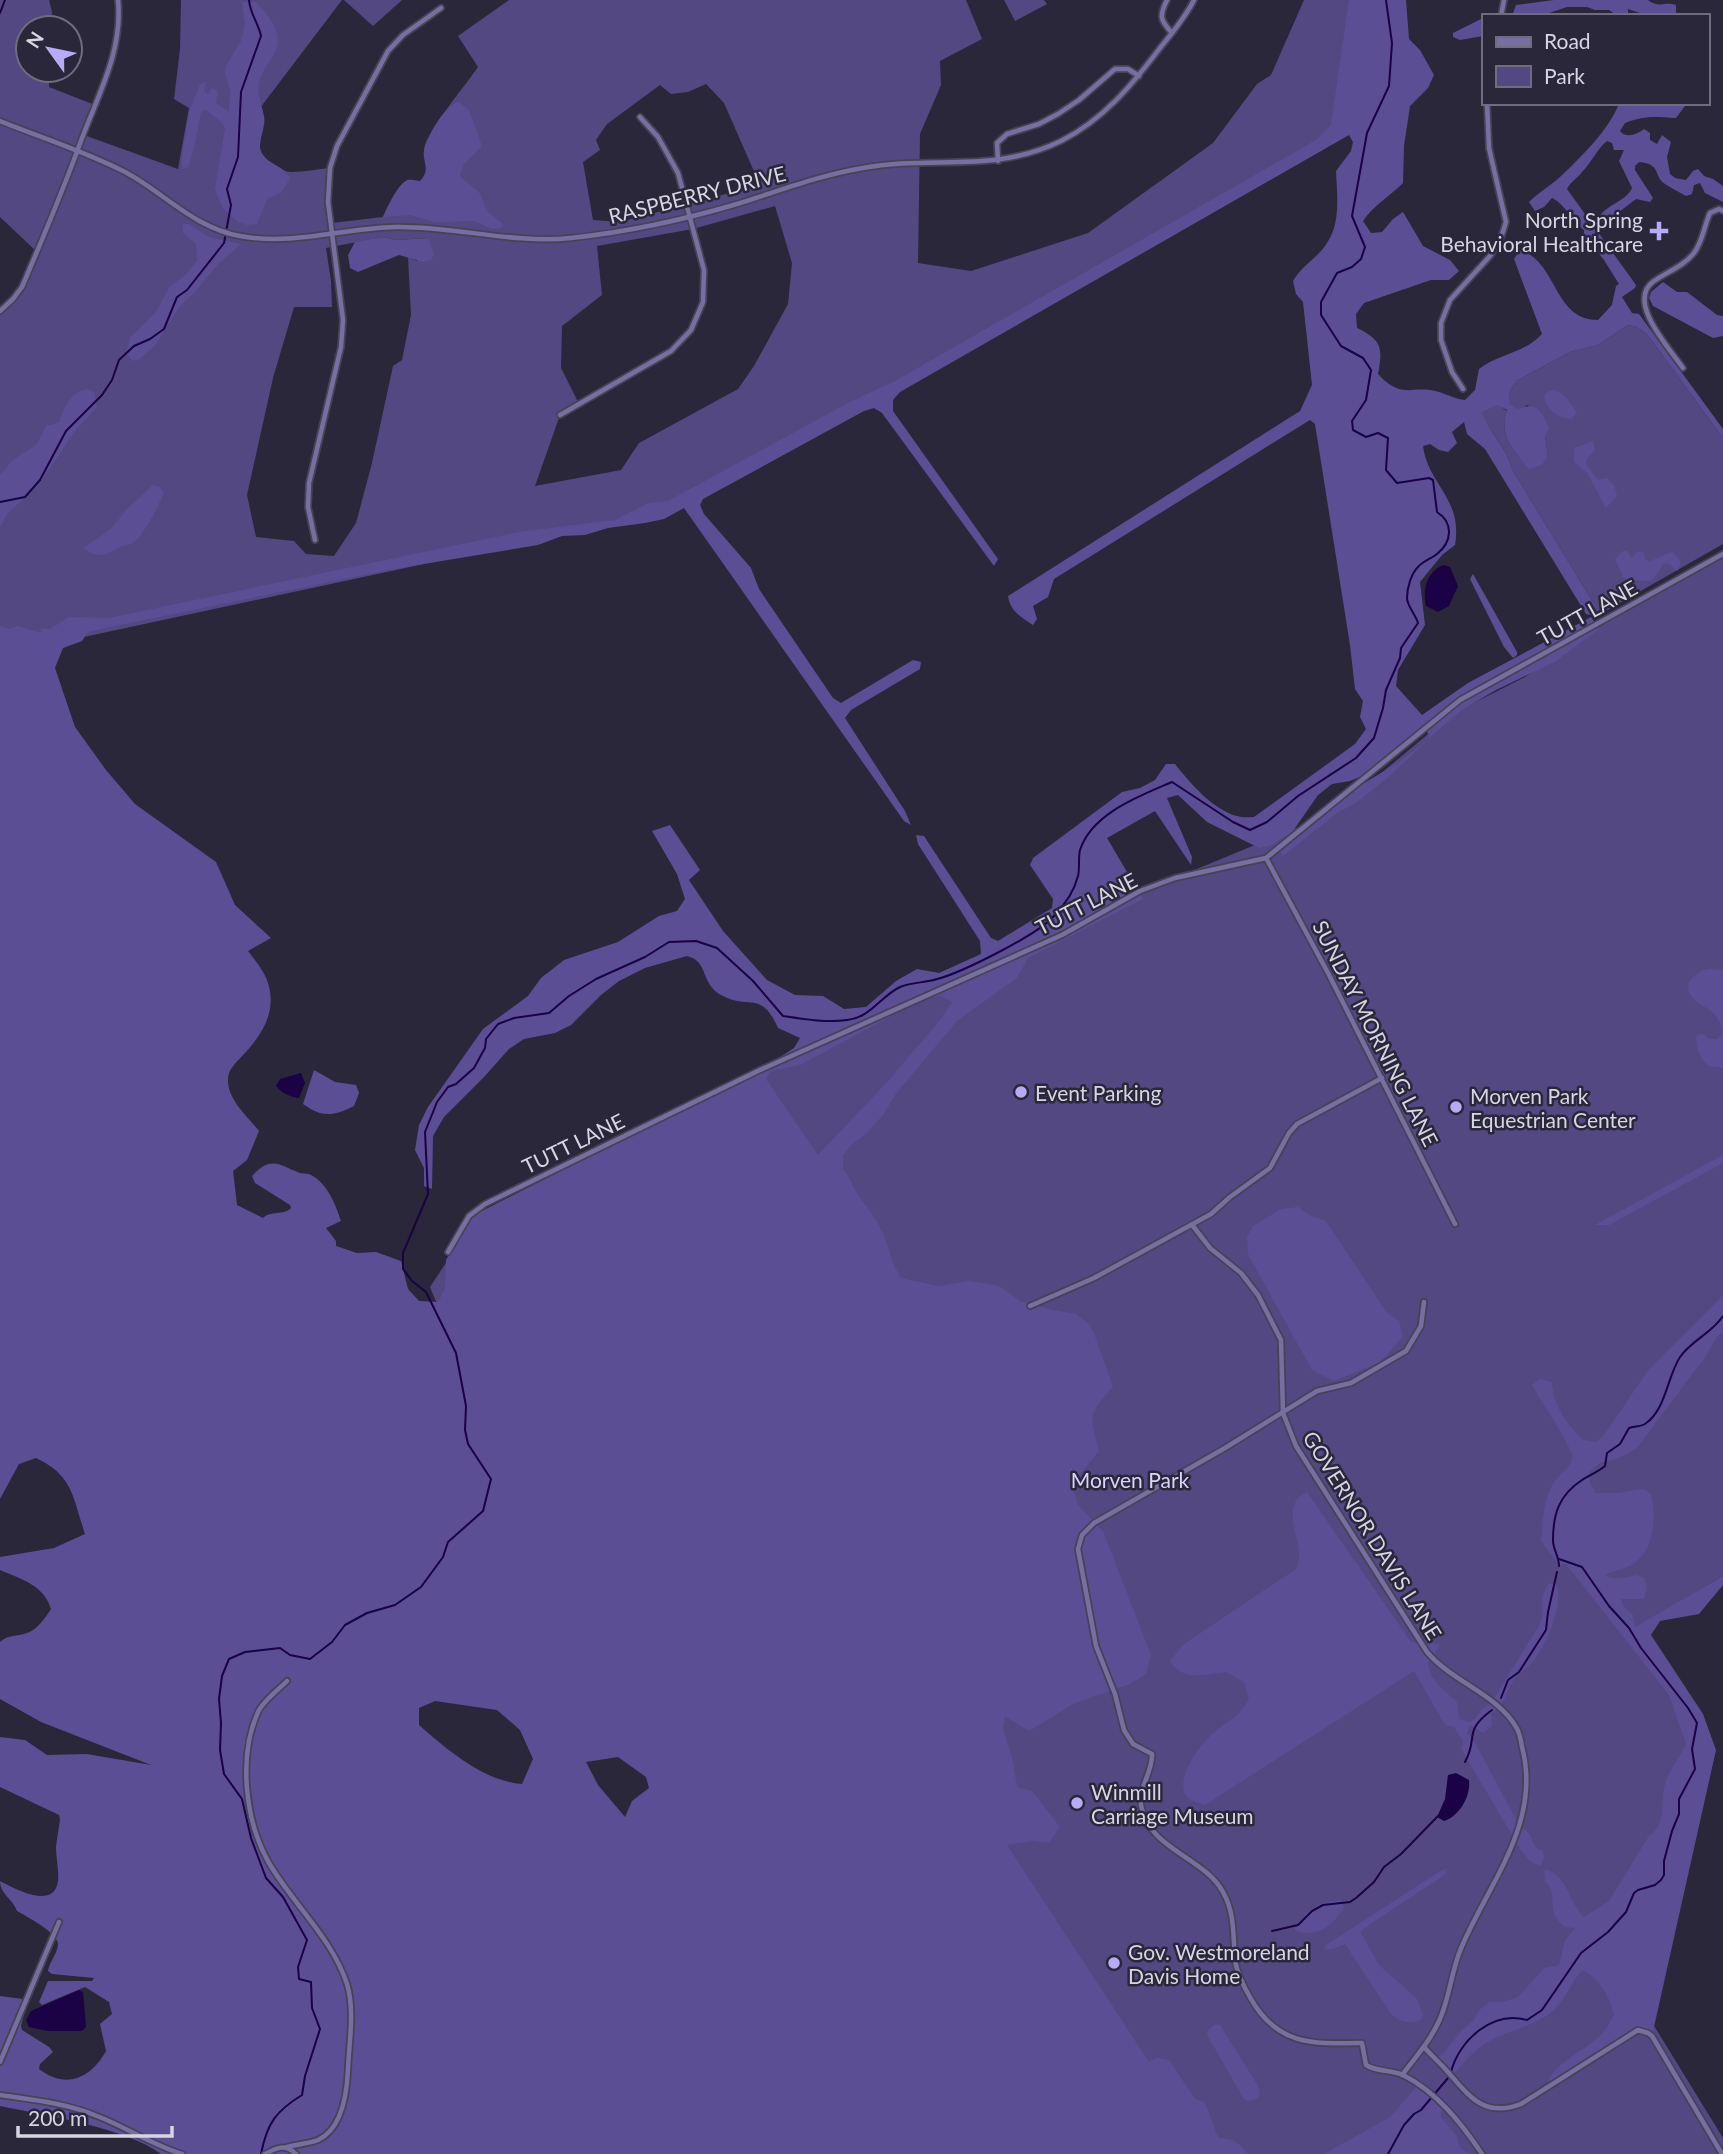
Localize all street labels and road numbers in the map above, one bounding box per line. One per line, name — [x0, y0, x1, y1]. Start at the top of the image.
street label: RASPBERRY DRIVE — [606, 160, 788, 228]
street label: TUTT LANE — [1533, 574, 1641, 650]
street label: TUTT LANE — [1031, 867, 1141, 939]
street label: SUNDAY MORNING LANE — [1308, 916, 1444, 1150]
street label: TUTT LANE — [518, 1108, 628, 1178]
street label: GOVERNOR DAVIS LANE — [1298, 1426, 1448, 1644]

